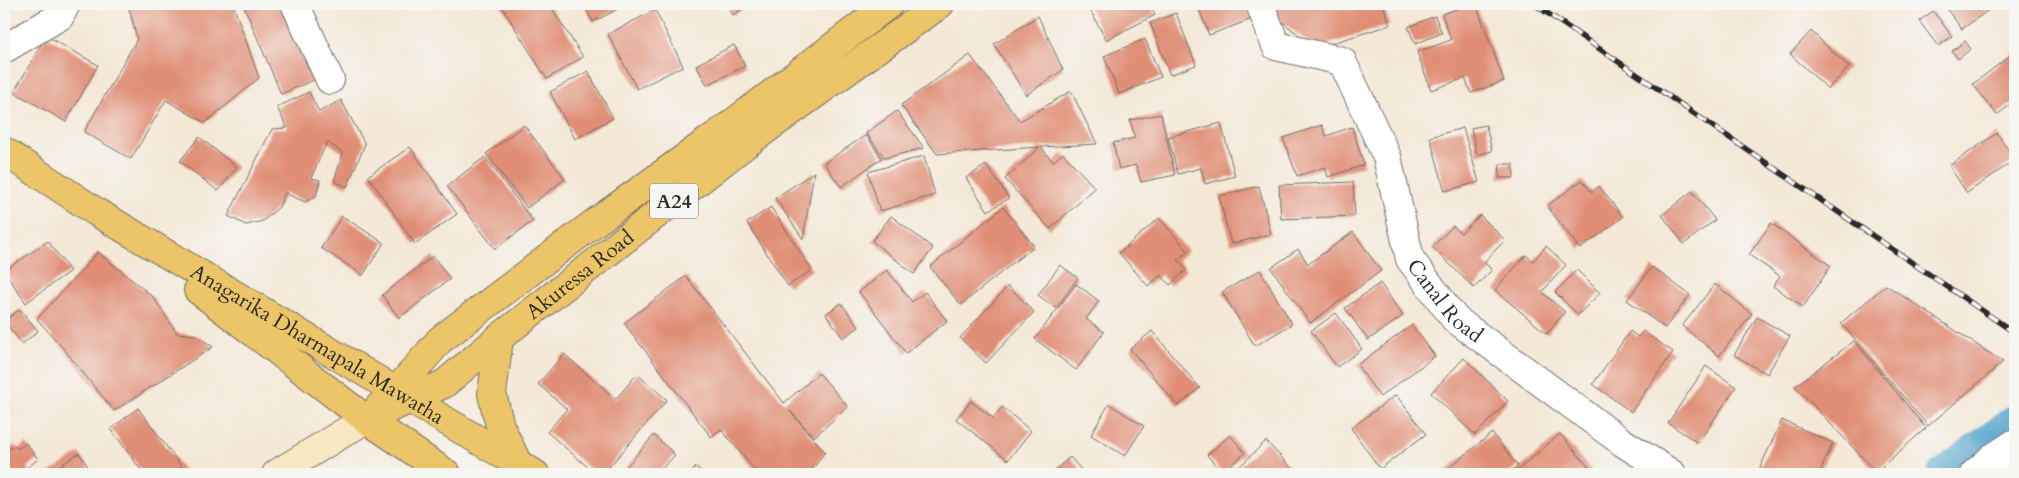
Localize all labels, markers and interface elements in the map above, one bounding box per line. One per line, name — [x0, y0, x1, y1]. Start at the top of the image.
road number: A24 — [650, 184, 698, 218]
street label: Akuressa Road — [520, 223, 640, 326]
street label: Canal Road — [1400, 253, 1489, 350]
street label: Anagarika Dharmapala Mawatha — [185, 257, 449, 431]

